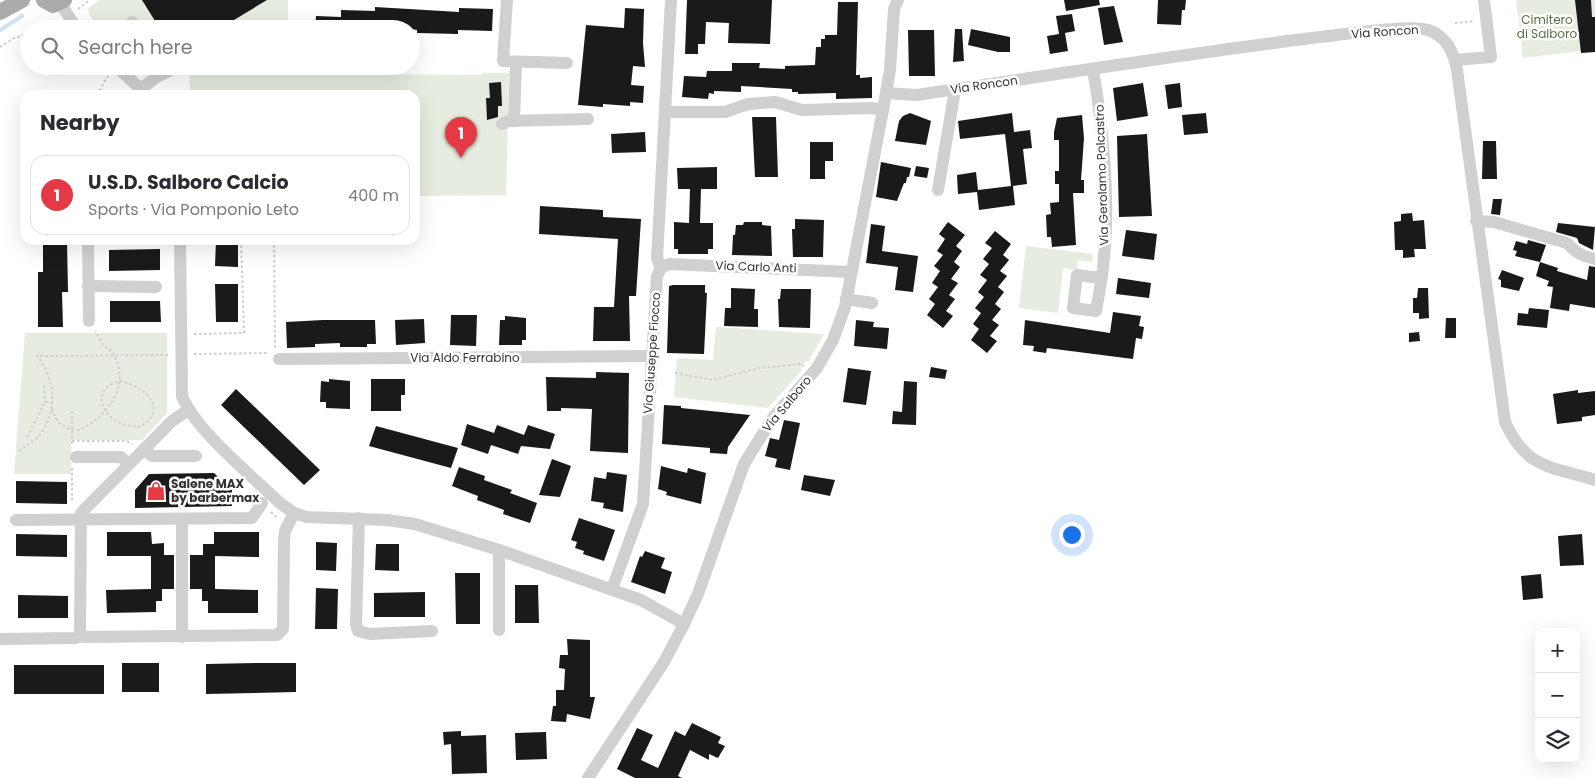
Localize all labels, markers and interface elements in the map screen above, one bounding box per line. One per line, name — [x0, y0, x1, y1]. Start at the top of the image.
park label: Cimitero di Salboro — [1517, 11, 1577, 42]
search box — [20, 20, 420, 75]
street label: Via Roncon — [1351, 21, 1419, 42]
icon: search — [38, 34, 66, 62]
text: Search here — [78, 34, 192, 61]
street label: Via Roncon — [949, 71, 1019, 98]
street label: Via Gerolamo Polcastro — [1091, 104, 1112, 246]
text: Nearby — [40, 108, 120, 137]
pin: 1 — [445, 117, 477, 158]
text: U.S.D. Salboro Calcio — [88, 169, 289, 196]
text: 1 — [54, 184, 60, 207]
text: 400 m — [348, 184, 399, 207]
text: Sports · Via Pomponio Leto — [88, 198, 299, 221]
street label: Via Carlo Anti — [715, 257, 797, 276]
street label: Via Giuseppe Fiocco — [639, 291, 664, 414]
street label: Via Aldo Ferrabino — [410, 349, 520, 366]
street label: Via Salboro — [758, 372, 815, 435]
place label: Salone MAX by barbermax — [171, 475, 260, 506]
shop icon: Salone MAX by barbermax — [145, 480, 167, 502]
your location — [1059, 522, 1085, 548]
map controls — [1535, 628, 1580, 763]
button: + — [1535, 628, 1580, 673]
button: − — [1535, 673, 1580, 718]
button: layers — [1535, 718, 1580, 763]

